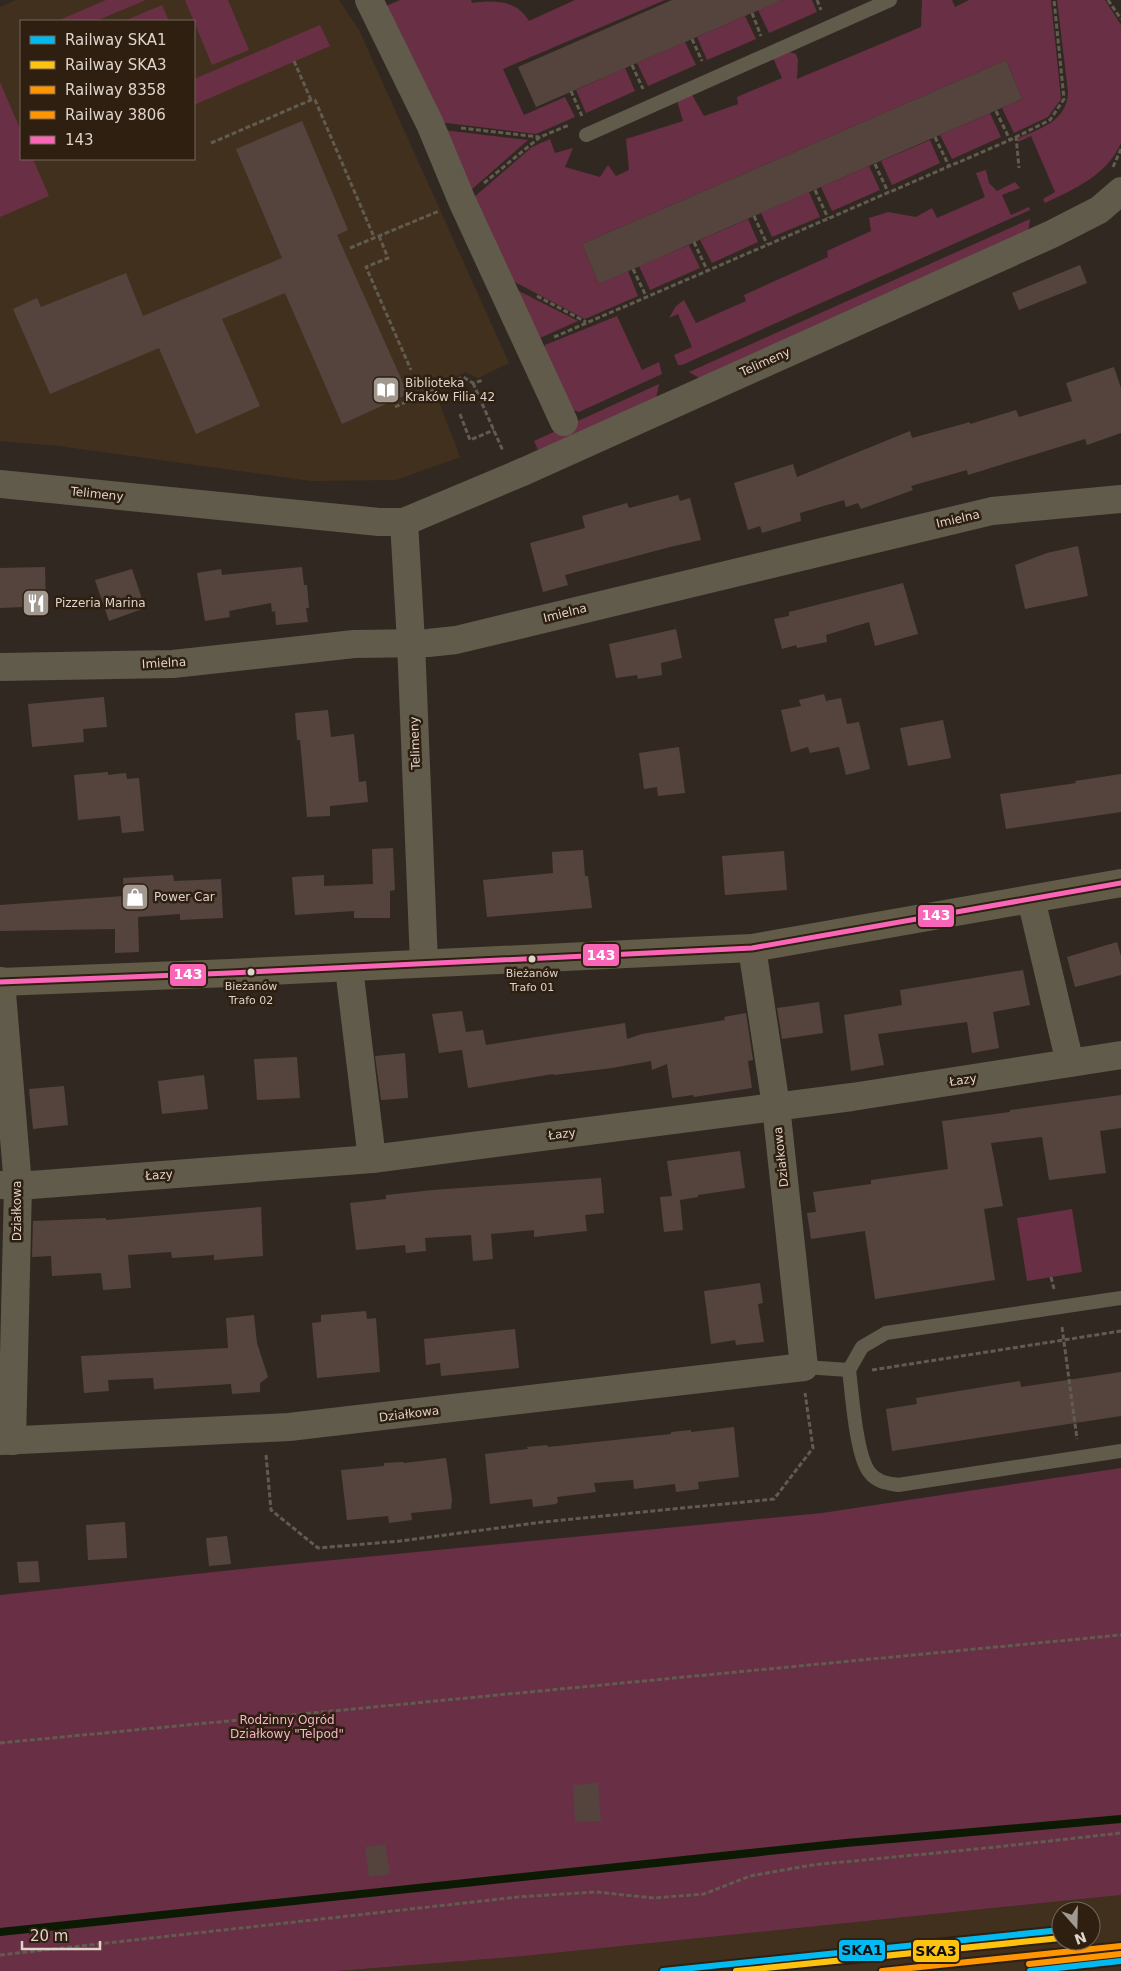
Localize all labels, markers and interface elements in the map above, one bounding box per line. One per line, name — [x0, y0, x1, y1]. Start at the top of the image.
legend — [20, 20, 195, 160]
text: Railway SKA1 — [65, 31, 167, 49]
text: Railway SKA3 — [65, 56, 167, 74]
text: Railway 8358 — [65, 81, 166, 99]
text: Railway 3806 — [65, 106, 166, 124]
text: 143 — [65, 131, 94, 149]
street label: Telimeny — [737, 345, 792, 380]
library icon: Biblioteka Kraków Filia 42 — [371, 375, 401, 405]
place label: Biblioteka Kraków Filia 42 — [405, 376, 495, 404]
street label: Telimeny — [69, 484, 124, 504]
street label: Imielna — [935, 507, 981, 531]
restaurant icon: Pizzeria Marina — [21, 588, 51, 618]
place label: Pizzeria Marina — [55, 596, 146, 610]
street label: Imielna — [542, 601, 588, 625]
street label: Imielna — [142, 655, 186, 671]
street label: Telimeny — [407, 716, 423, 771]
shop icon: Power Car — [120, 882, 150, 912]
place label: Power Car — [154, 890, 215, 904]
line badge: 143 — [917, 904, 955, 928]
text: 143 — [921, 907, 951, 923]
line badge: 143 — [582, 943, 620, 967]
text: 143 — [586, 947, 616, 963]
marker: Bieżanów Trafo 01 — [527, 954, 537, 964]
line badge: 143 — [169, 963, 207, 987]
text: 143 — [173, 966, 203, 982]
marker: Bieżanów Trafo 02 — [246, 967, 256, 977]
place label: Bieżanów Trafo 01 — [506, 967, 558, 994]
place label: Bieżanów Trafo 02 — [225, 980, 277, 1007]
street label: Łazy — [947, 1071, 978, 1089]
street label: Łazy — [547, 1125, 577, 1143]
street label: Działkowa — [771, 1126, 791, 1188]
street label: Łazy — [144, 1167, 173, 1183]
street label: Działkowa — [10, 1181, 24, 1241]
street label: Działkowa — [378, 1403, 440, 1425]
park label: Rodzinny Ogród Działkowy "Telpod" — [230, 1713, 344, 1741]
north arrow — [1051, 1901, 1101, 1951]
scale bar — [22, 1918, 100, 1950]
text: 20 m — [30, 1927, 68, 1945]
text: N — [1072, 1929, 1089, 1948]
line badge: SKA1 — [838, 1939, 886, 1962]
line badge: SKA3 — [912, 1939, 960, 1963]
text: SKA1 — [841, 1942, 883, 1958]
text: SKA3 — [915, 1943, 957, 1959]

